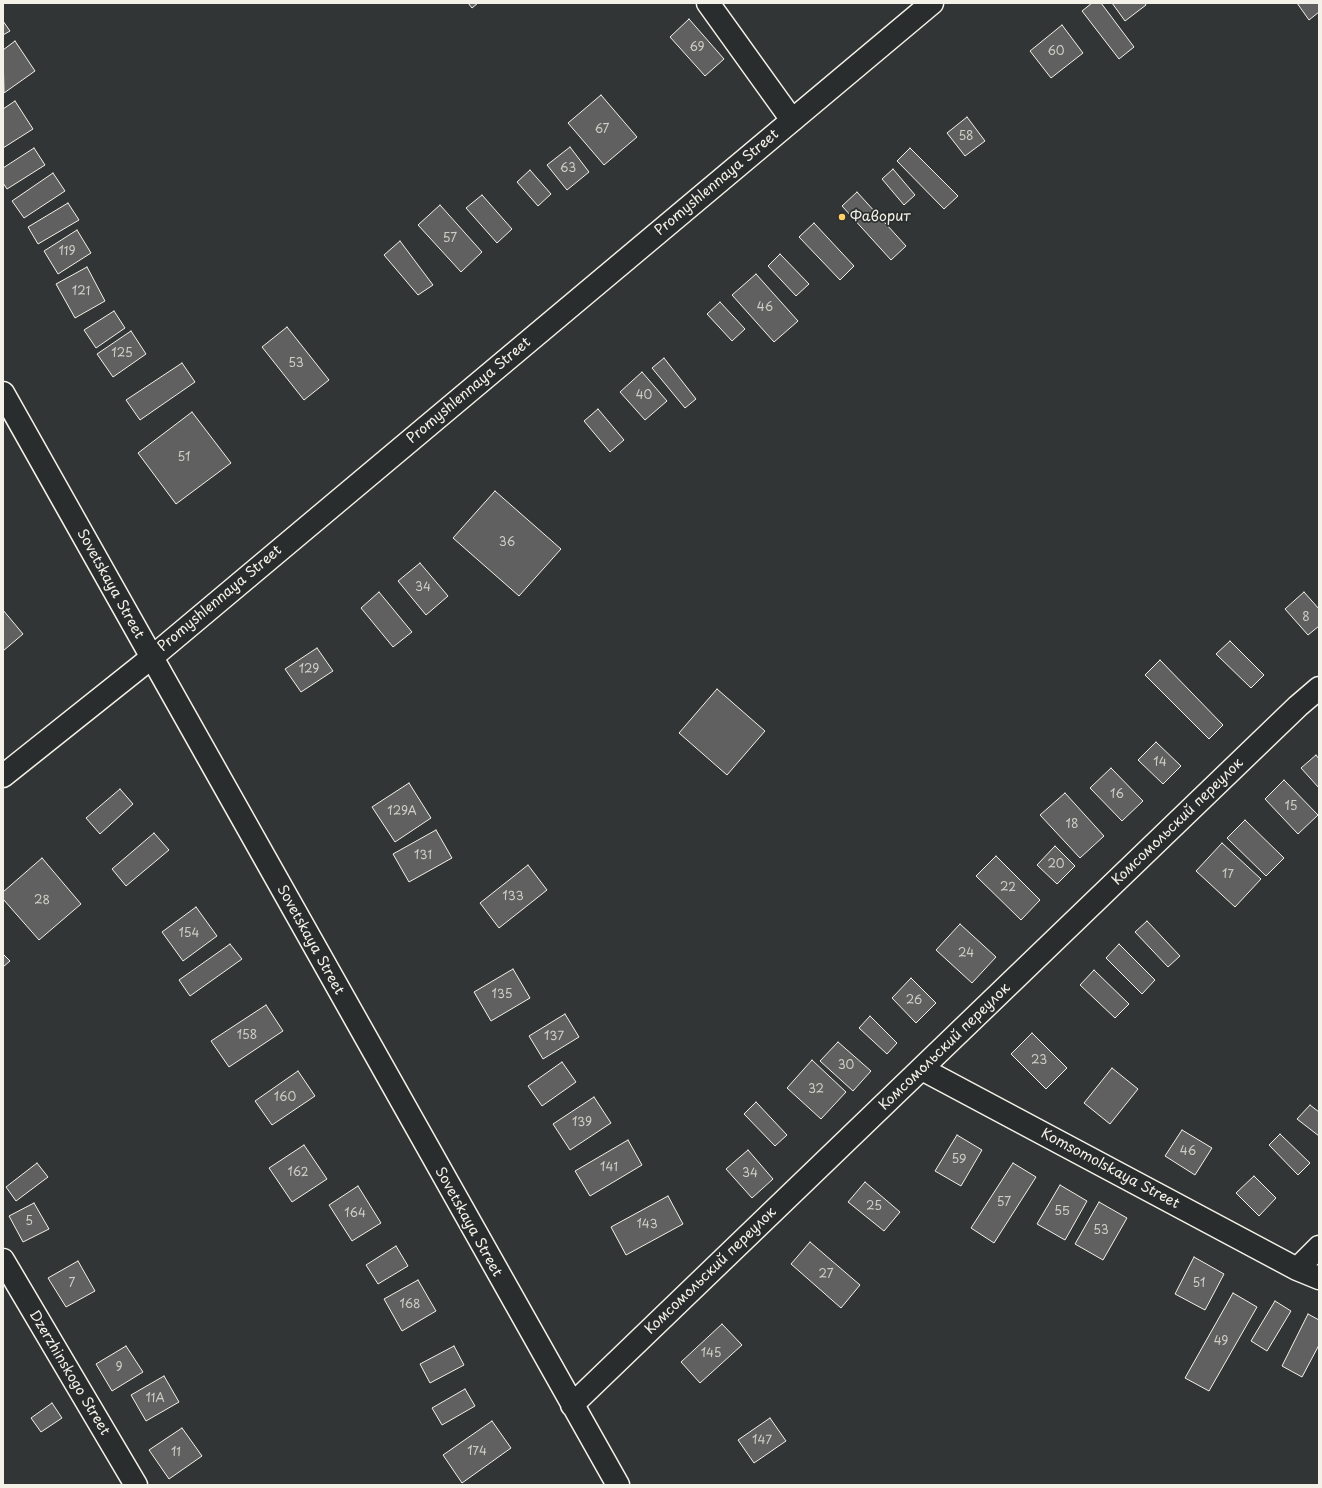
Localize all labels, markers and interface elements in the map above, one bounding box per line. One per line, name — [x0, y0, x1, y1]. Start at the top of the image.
house number: 69 — [689, 41, 705, 55]
house number: 60 — [1047, 45, 1065, 59]
house number: 67 — [595, 123, 609, 137]
street label: Promyshlennaya Street — [652, 126, 782, 240]
house number: 58 — [958, 130, 974, 144]
house number: 63 — [560, 162, 576, 176]
place label: Фаворит — [850, 209, 910, 225]
marker: Фаворит — [837, 212, 847, 222]
house number: 57 — [443, 232, 457, 246]
house number: 119 — [58, 245, 76, 259]
house number: 121 — [72, 285, 90, 299]
house number: 46 — [757, 301, 773, 315]
street label: Promyshlennaya Street — [404, 334, 534, 448]
house number: 125 — [111, 347, 133, 361]
house number: 53 — [288, 357, 304, 371]
house number: 40 — [636, 389, 652, 403]
house number: 51 — [178, 451, 190, 465]
street label: Sovetskaya Street — [73, 526, 147, 642]
house number: 36 — [499, 536, 515, 550]
street label: Promyshlennaya Street — [155, 542, 285, 656]
house number: 34 — [415, 581, 431, 595]
house number: 8 — [1302, 611, 1310, 625]
house number: 129 — [299, 663, 319, 677]
street label: Комсомольский переулок — [1109, 755, 1247, 889]
house number: 14 — [1153, 756, 1167, 770]
house number: 16 — [1110, 788, 1124, 802]
house number: 15 — [1284, 800, 1298, 814]
house number: 129А — [387, 805, 417, 819]
house number: 18 — [1066, 818, 1078, 832]
house number: 131 — [414, 849, 432, 863]
house number: 20 — [1047, 858, 1065, 872]
house number: 17 — [1222, 868, 1234, 882]
house number: 22 — [1000, 881, 1016, 895]
street label: Sovetskaya Street — [273, 882, 347, 998]
house number: 133 — [502, 890, 524, 904]
house number: 28 — [34, 894, 50, 908]
house number: 154 — [178, 927, 200, 941]
house number: 24 — [958, 947, 974, 961]
street label: Комсомольский переулок — [876, 980, 1014, 1114]
house number: 135 — [492, 988, 512, 1002]
house number: 26 — [906, 994, 922, 1008]
house number: 158 — [237, 1029, 257, 1043]
house number: 137 — [544, 1030, 564, 1044]
house number: 23 — [1031, 1054, 1047, 1068]
house number: 30 — [838, 1059, 854, 1073]
house number: 32 — [808, 1083, 824, 1097]
house number: 160 — [274, 1091, 296, 1105]
house number: 139 — [572, 1116, 592, 1130]
street label: Komsomolskaya Street — [1038, 1125, 1182, 1213]
house number: 46 — [1180, 1145, 1196, 1159]
house number: 59 — [952, 1153, 966, 1167]
house number: 141 — [600, 1161, 618, 1175]
street label: Sovetskaya Street — [431, 1164, 505, 1280]
house number: 162 — [287, 1166, 309, 1180]
house number: 34 — [742, 1167, 758, 1181]
house number: 57 — [997, 1196, 1011, 1210]
house number: 25 — [866, 1200, 882, 1214]
street label: Комсомольский переулок — [642, 1204, 780, 1338]
house number: 55 — [1054, 1205, 1070, 1219]
house number: 164 — [344, 1207, 366, 1221]
house number: 5 — [25, 1215, 33, 1229]
house number: 143 — [636, 1218, 658, 1232]
house number: 53 — [1093, 1224, 1109, 1238]
house number: 27 — [819, 1268, 833, 1282]
house number: 7 — [69, 1277, 75, 1291]
house number: 51 — [1193, 1277, 1205, 1291]
house number: 168 — [399, 1298, 421, 1312]
street label: Dzerzhinskogo Street — [25, 1307, 113, 1439]
house number: 49 — [1214, 1335, 1228, 1349]
house number: 145 — [701, 1347, 721, 1361]
house number: 9 — [115, 1361, 123, 1375]
house number: 11А — [145, 1392, 165, 1406]
house number: 147 — [752, 1434, 772, 1448]
house number: 174 — [467, 1445, 487, 1459]
house number: 11 — [171, 1446, 181, 1460]

